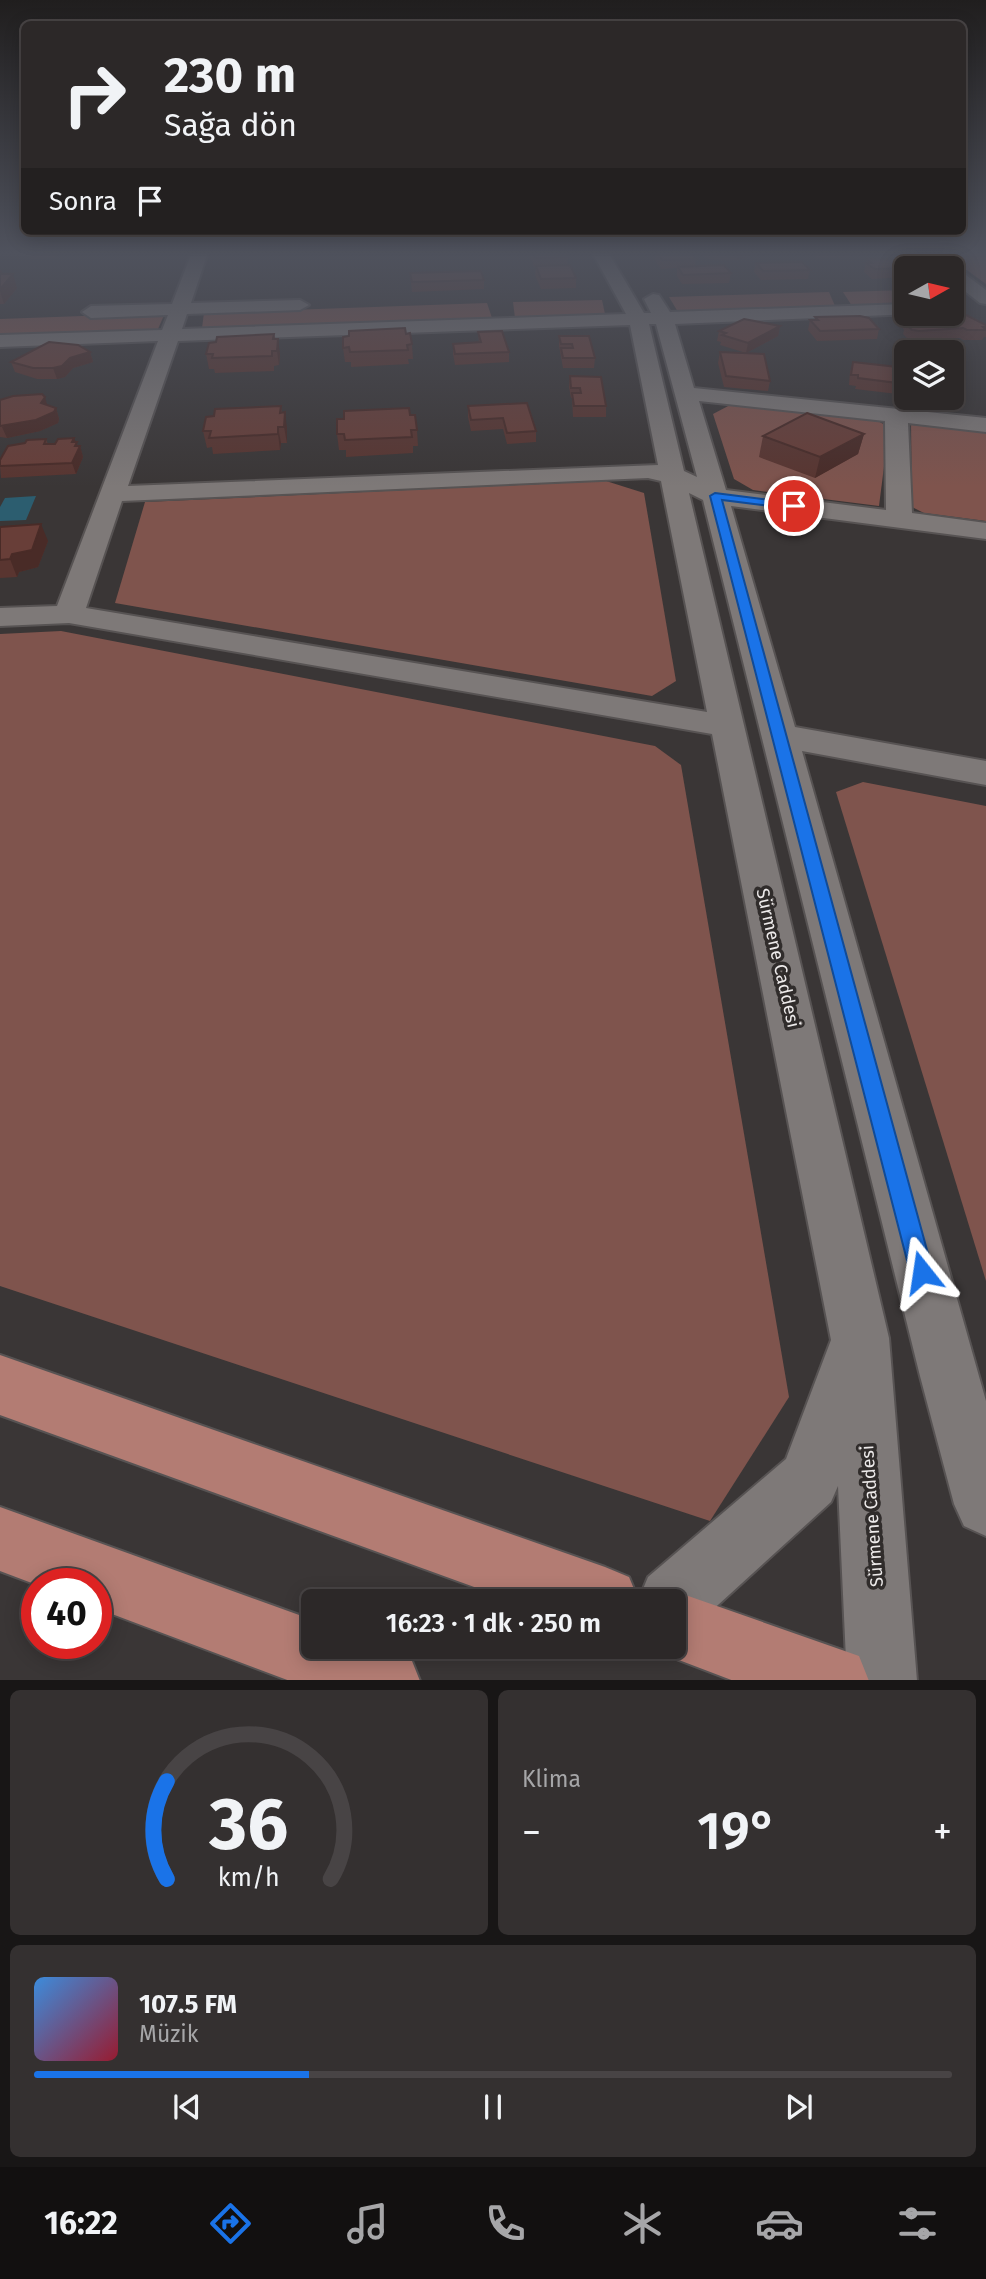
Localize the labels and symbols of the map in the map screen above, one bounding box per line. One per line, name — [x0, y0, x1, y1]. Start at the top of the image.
north arrow — [894, 256, 964, 326]
pin — [764, 476, 824, 536]
street label: Sürmene Caddesi — [751, 886, 805, 1030]
position arrow — [885, 1235, 959, 1309]
street label: Sürmene Caddesi — [856, 1444, 888, 1588]
speed limit sign: 40 — [21, 1568, 112, 1659]

